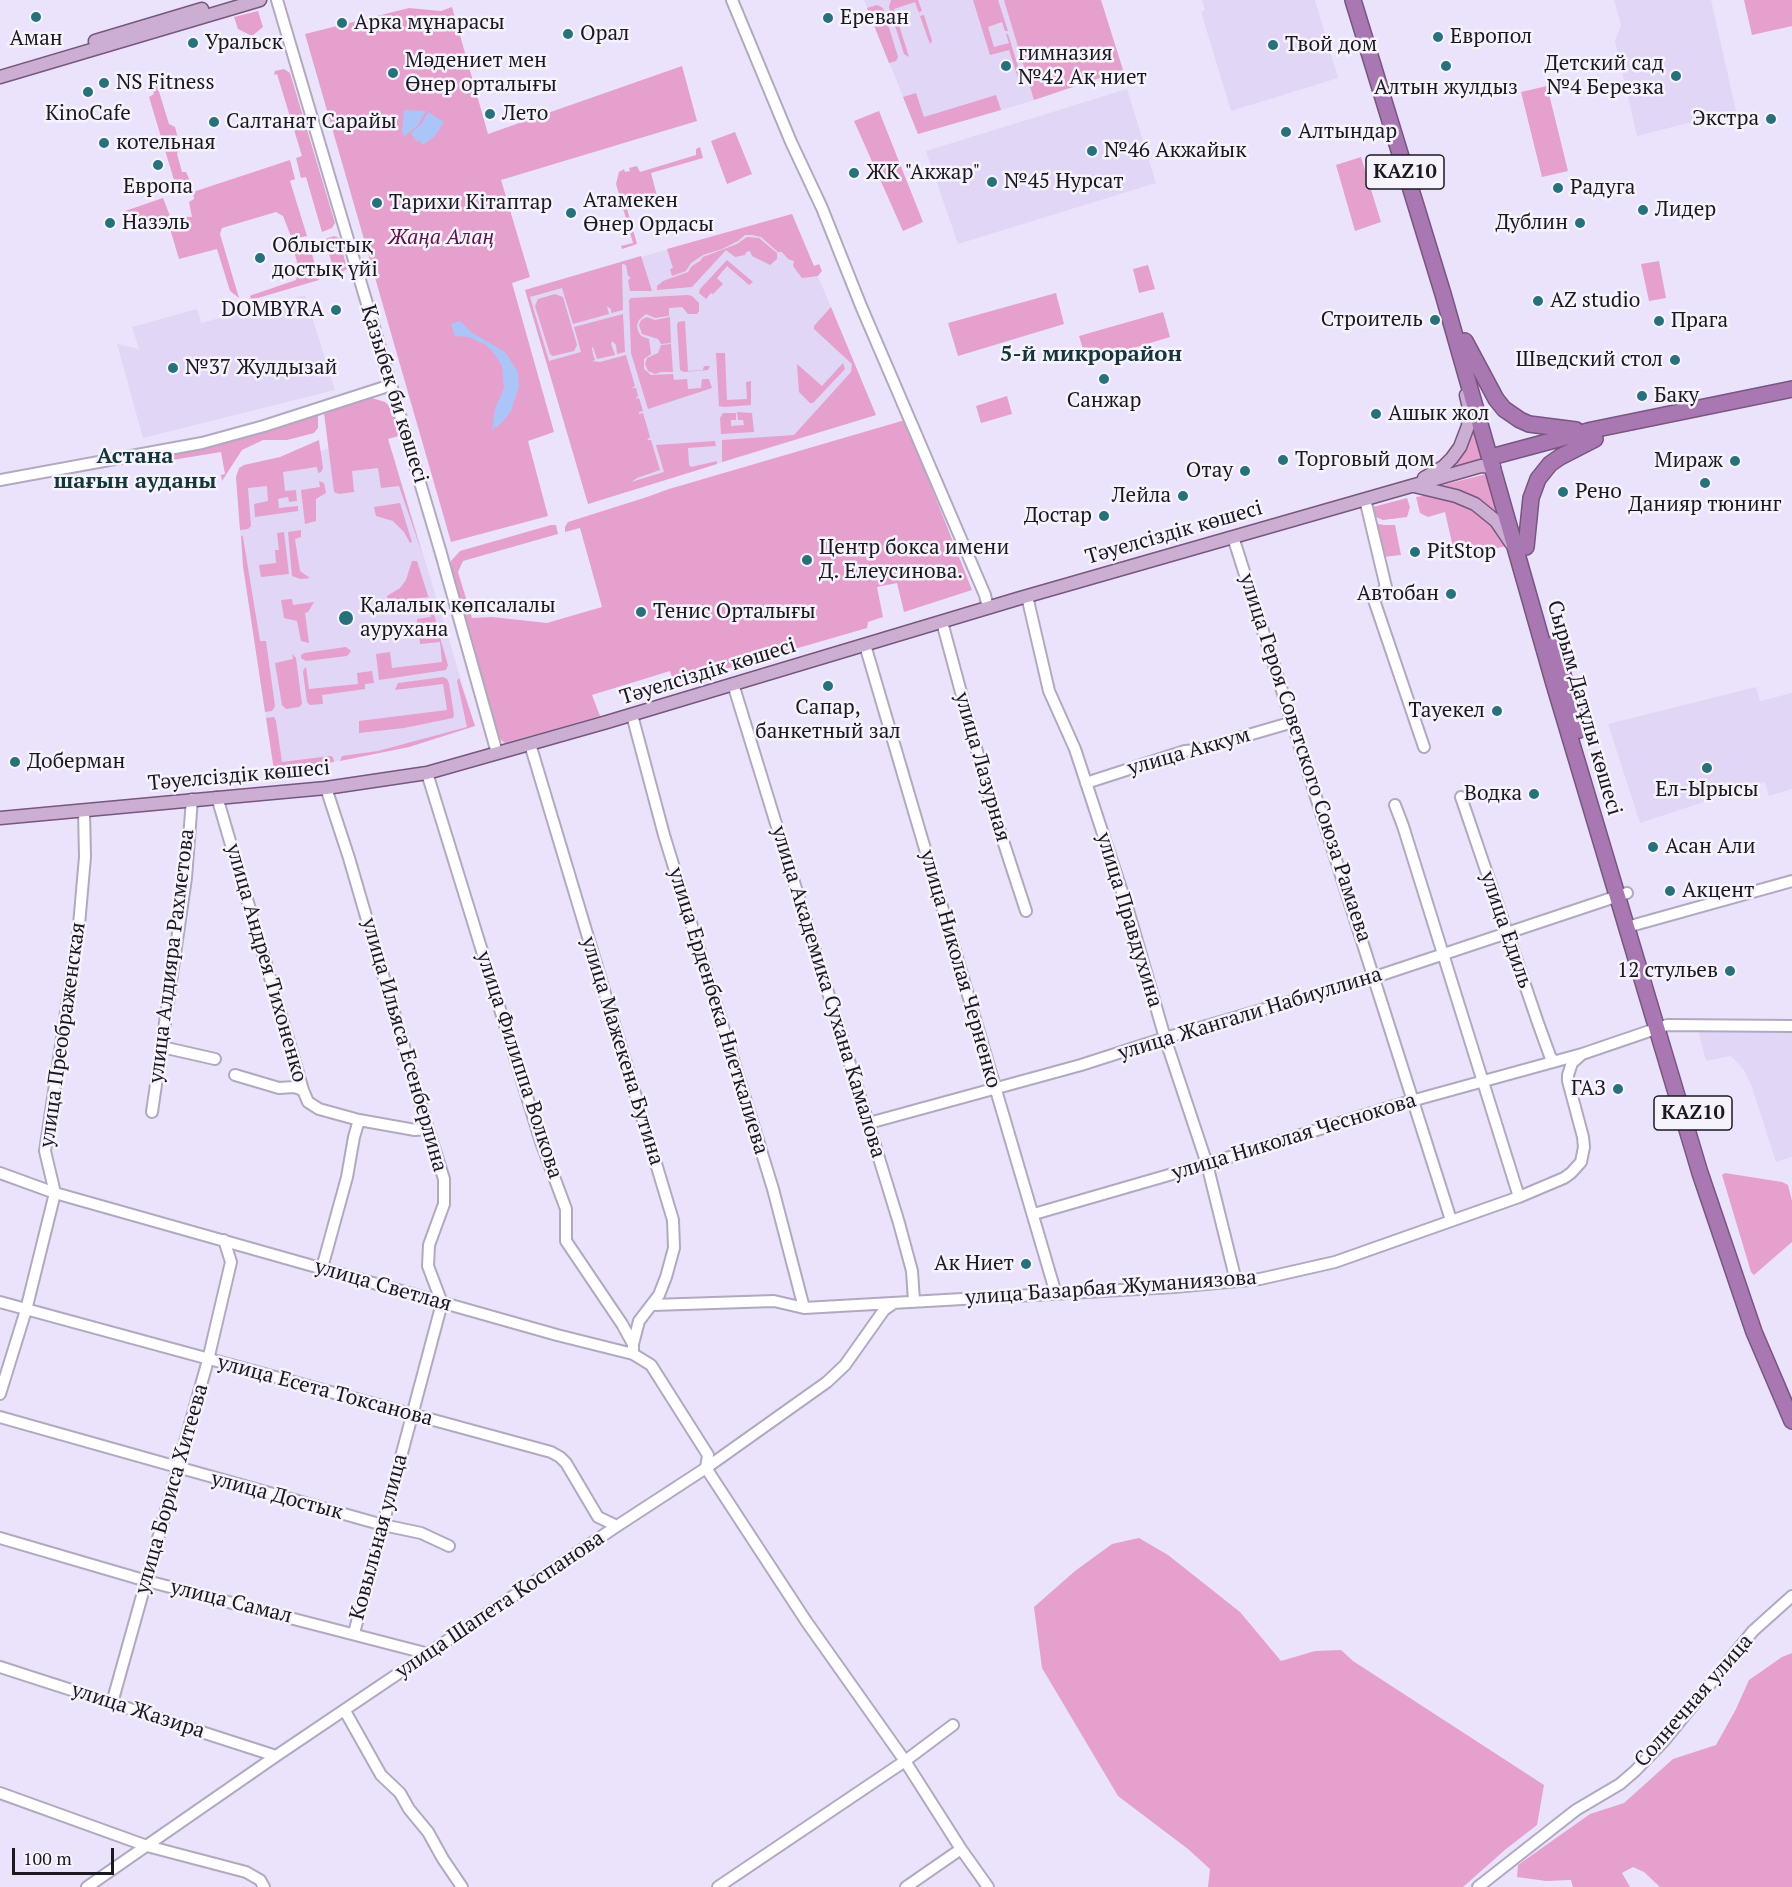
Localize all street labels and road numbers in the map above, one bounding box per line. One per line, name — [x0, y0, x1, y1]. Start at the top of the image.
road number: KAZ10 — [1366, 155, 1444, 189]
street label: Қазыбек би көшесі — [355, 302, 433, 486]
street label: Тәуелсіздік көшесі — [1083, 496, 1265, 570]
street label: улица Героя Советского Союза Рамаева — [1233, 571, 1377, 945]
street label: Сырым Датұлы көшесі — [1541, 598, 1627, 818]
street label: Тәуелсіздік көшесі — [617, 633, 799, 711]
street label: улица Лазурная — [949, 689, 1015, 845]
street label: улица Аккум — [1125, 723, 1253, 781]
street label: Тәуелсіздік көшесі — [147, 755, 331, 797]
street label: улица Академика Сухана Камалова — [765, 823, 891, 1161]
street label: улица Алдияра Рахметова — [144, 827, 200, 1085]
street label: улица Правдухина — [1090, 830, 1168, 1010]
street label: улица Андрея Тихоненко — [220, 841, 312, 1085]
street label: улица Николая Черненко — [914, 847, 1006, 1091]
street label: улица Ерденбека Ниеткалиева — [662, 865, 774, 1157]
street label: улица Едиль — [1474, 868, 1538, 992]
street label: улица Ильяса Есенберлина — [356, 915, 452, 1175]
street label: улица Преображенская — [35, 921, 91, 1149]
street label: улица Мажекена Бутина — [575, 934, 669, 1168]
street label: улица Филиппа Волкова — [470, 948, 568, 1182]
street label: улица Жангали Набиуллина — [1115, 962, 1385, 1066]
street label: улица Николая Чеснокова — [1169, 1088, 1419, 1186]
road number: KAZ10 — [1654, 1096, 1732, 1130]
street label: улица Светлая — [312, 1254, 454, 1318]
street label: улица Базарбая Жуманиязова — [964, 1265, 1258, 1311]
street label: улица Есета Токсанова — [214, 1350, 436, 1432]
street label: улица Бориса Хитеева — [130, 1381, 214, 1597]
street label: Ковыльная улица — [345, 1451, 413, 1623]
street label: улица Достык — [208, 1466, 346, 1526]
street label: улица Шапета Коспанова — [391, 1526, 609, 1684]
street label: улица Самал — [168, 1575, 294, 1629]
street label: Солнечная улица — [1629, 1629, 1759, 1773]
street label: улица Жазира — [68, 1678, 208, 1744]

